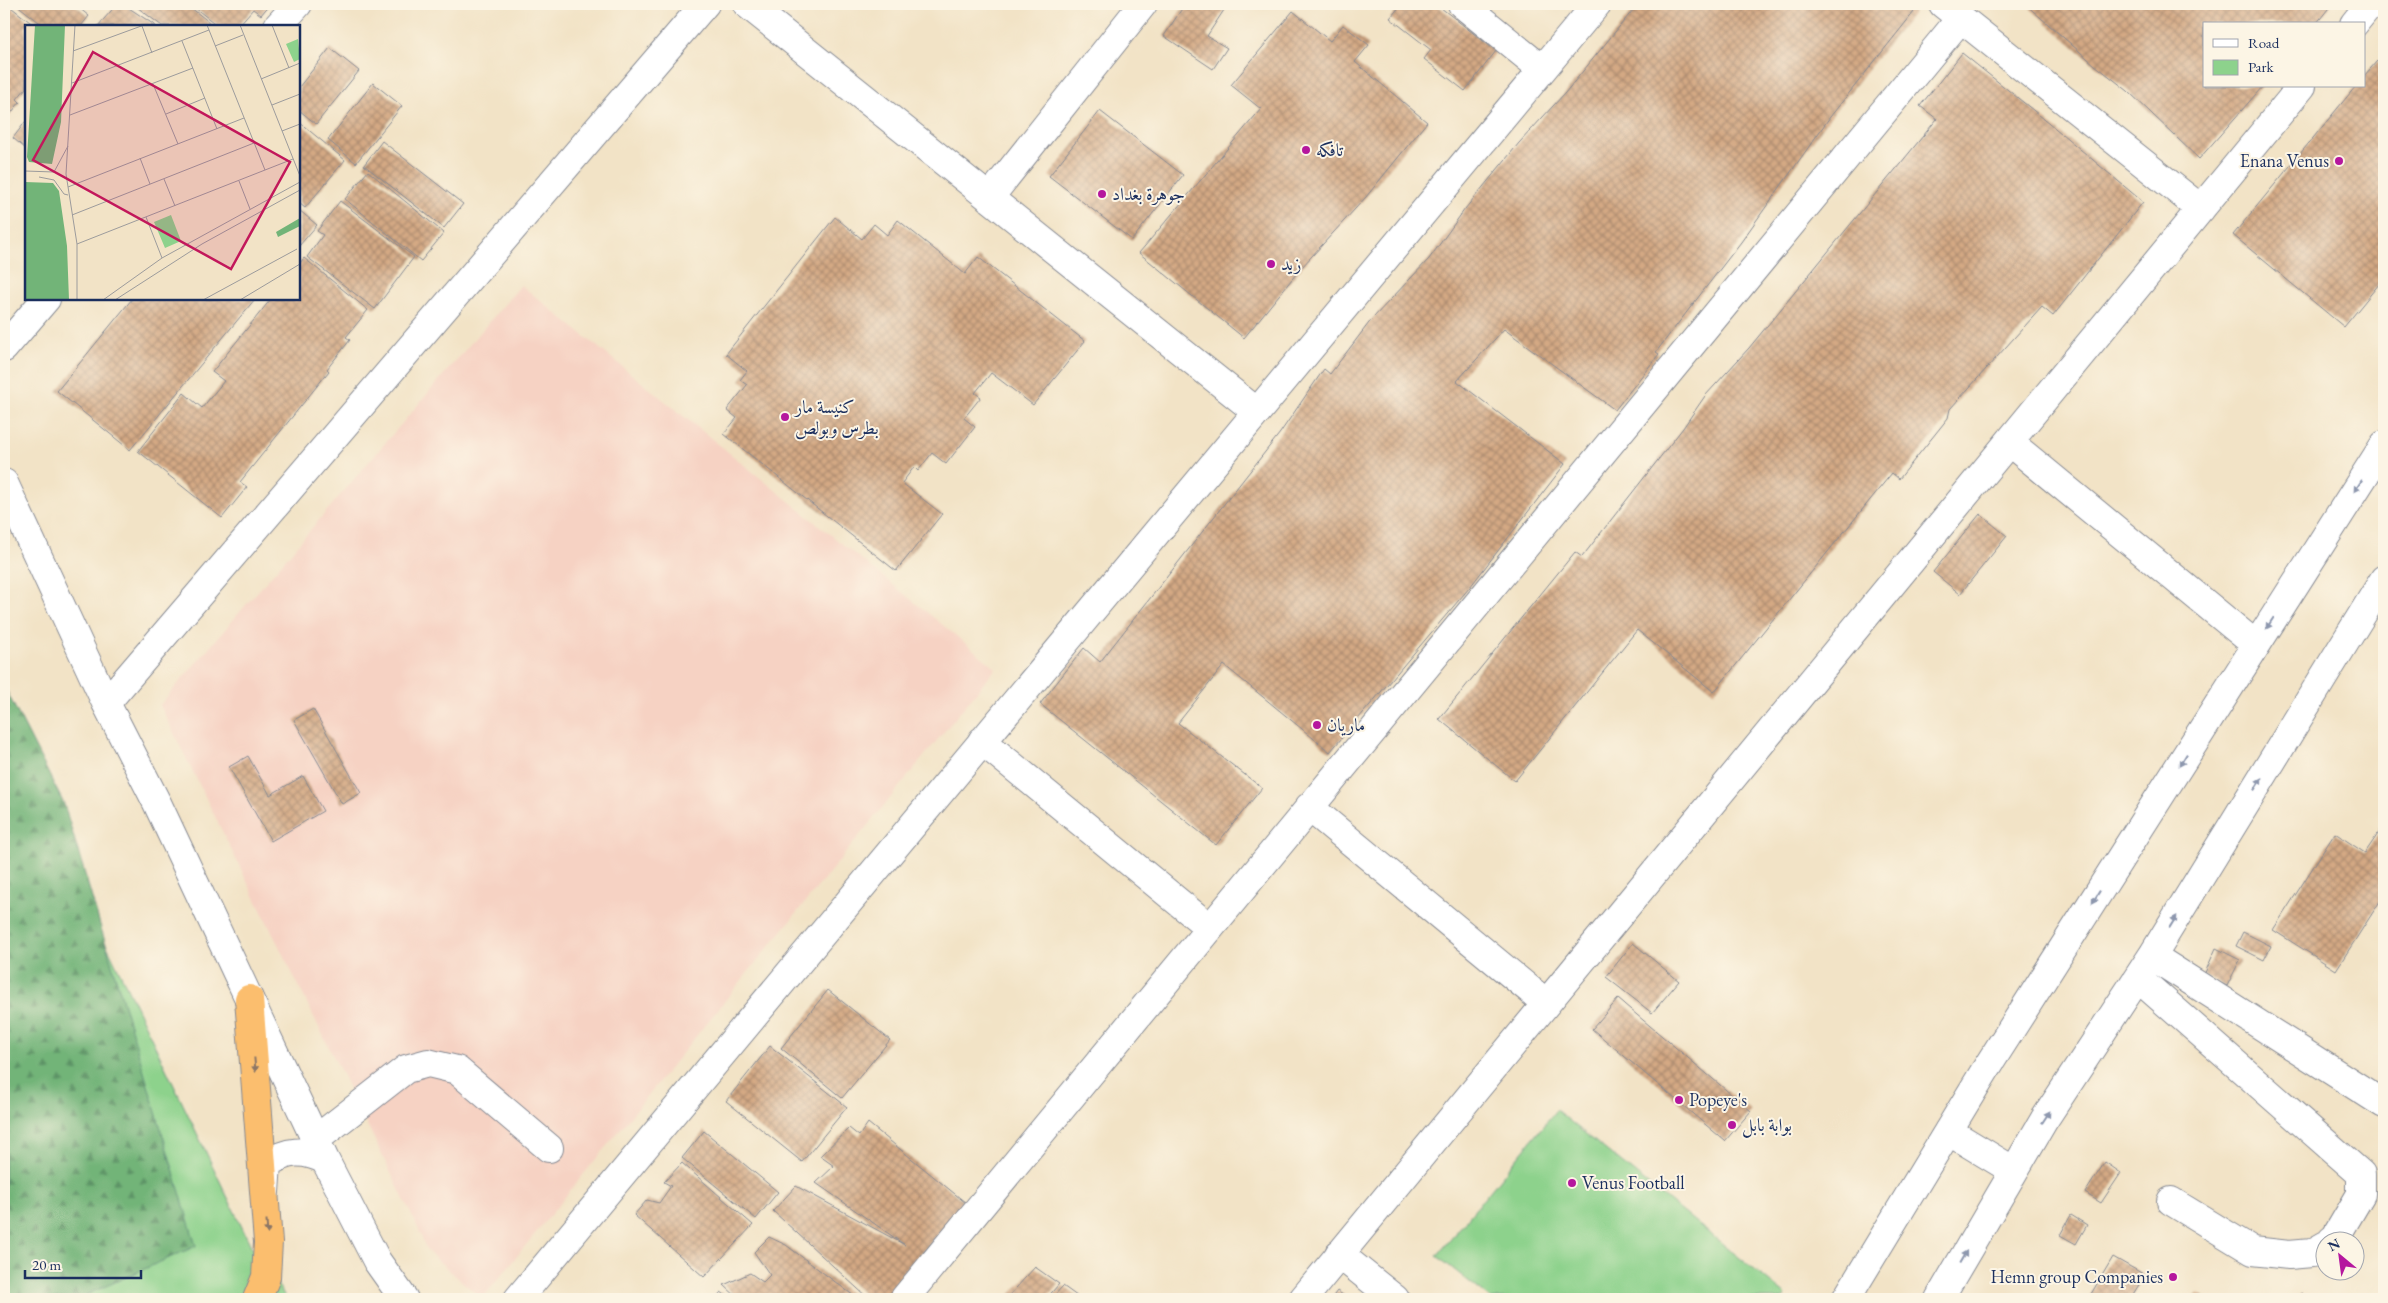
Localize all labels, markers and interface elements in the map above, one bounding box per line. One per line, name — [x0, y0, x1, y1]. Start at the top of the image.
legend — [2203, 22, 2366, 88]
inset map — [25, 25, 300, 300]
text: Road — [2248, 33, 2280, 52]
text: Park — [2248, 57, 2275, 76]
place label: تافكه — [1316, 138, 1344, 161]
marker: تافكه — [1300, 144, 1312, 156]
place label: Enana Venus — [2240, 149, 2329, 172]
marker: Enana Venus — [2333, 155, 2345, 167]
place label: جوهرة بغداد — [1112, 182, 1185, 206]
marker: جوهرة بغداد — [1096, 188, 1108, 200]
place label: زيد — [1281, 252, 1301, 275]
marker: زيد — [1265, 258, 1277, 270]
place label: كنيسة مار بطرس وبولص — [793, 395, 879, 440]
marker: كنيسة مار بطرس وبولص — [779, 411, 791, 423]
one-way arrow — [2353, 479, 2363, 493]
one-way arrow — [2266, 616, 2275, 629]
place label: ماريان — [1327, 713, 1365, 736]
marker: ماريان — [1311, 719, 1323, 731]
one-way arrow — [2178, 753, 2188, 766]
one-way arrow — [2253, 777, 2262, 791]
one-way arrow — [2091, 890, 2100, 903]
one-way arrow — [2168, 916, 2177, 929]
one-way arrow — [251, 1057, 259, 1073]
place label: Popeye's — [1689, 1088, 1747, 1111]
marker: Popeye's — [1673, 1094, 1685, 1106]
one-way arrow — [2041, 1111, 2051, 1124]
place label: بوابة بابل — [1742, 1113, 1792, 1138]
marker: بوابة بابل — [1726, 1119, 1738, 1131]
place label: Venus Football — [1582, 1171, 1685, 1194]
marker: Venus Football — [1566, 1177, 1578, 1189]
one-way arrow — [264, 1219, 272, 1235]
north arrow — [2316, 1230, 2366, 1280]
text: N — [2324, 1234, 2344, 1255]
scale bar — [25, 1248, 141, 1280]
one-way arrow — [1959, 1250, 1967, 1264]
text: 20 m — [32, 1255, 61, 1274]
place label: Hemn group Companies — [1991, 1265, 2163, 1288]
marker: Hemn group Companies — [2167, 1271, 2179, 1283]

